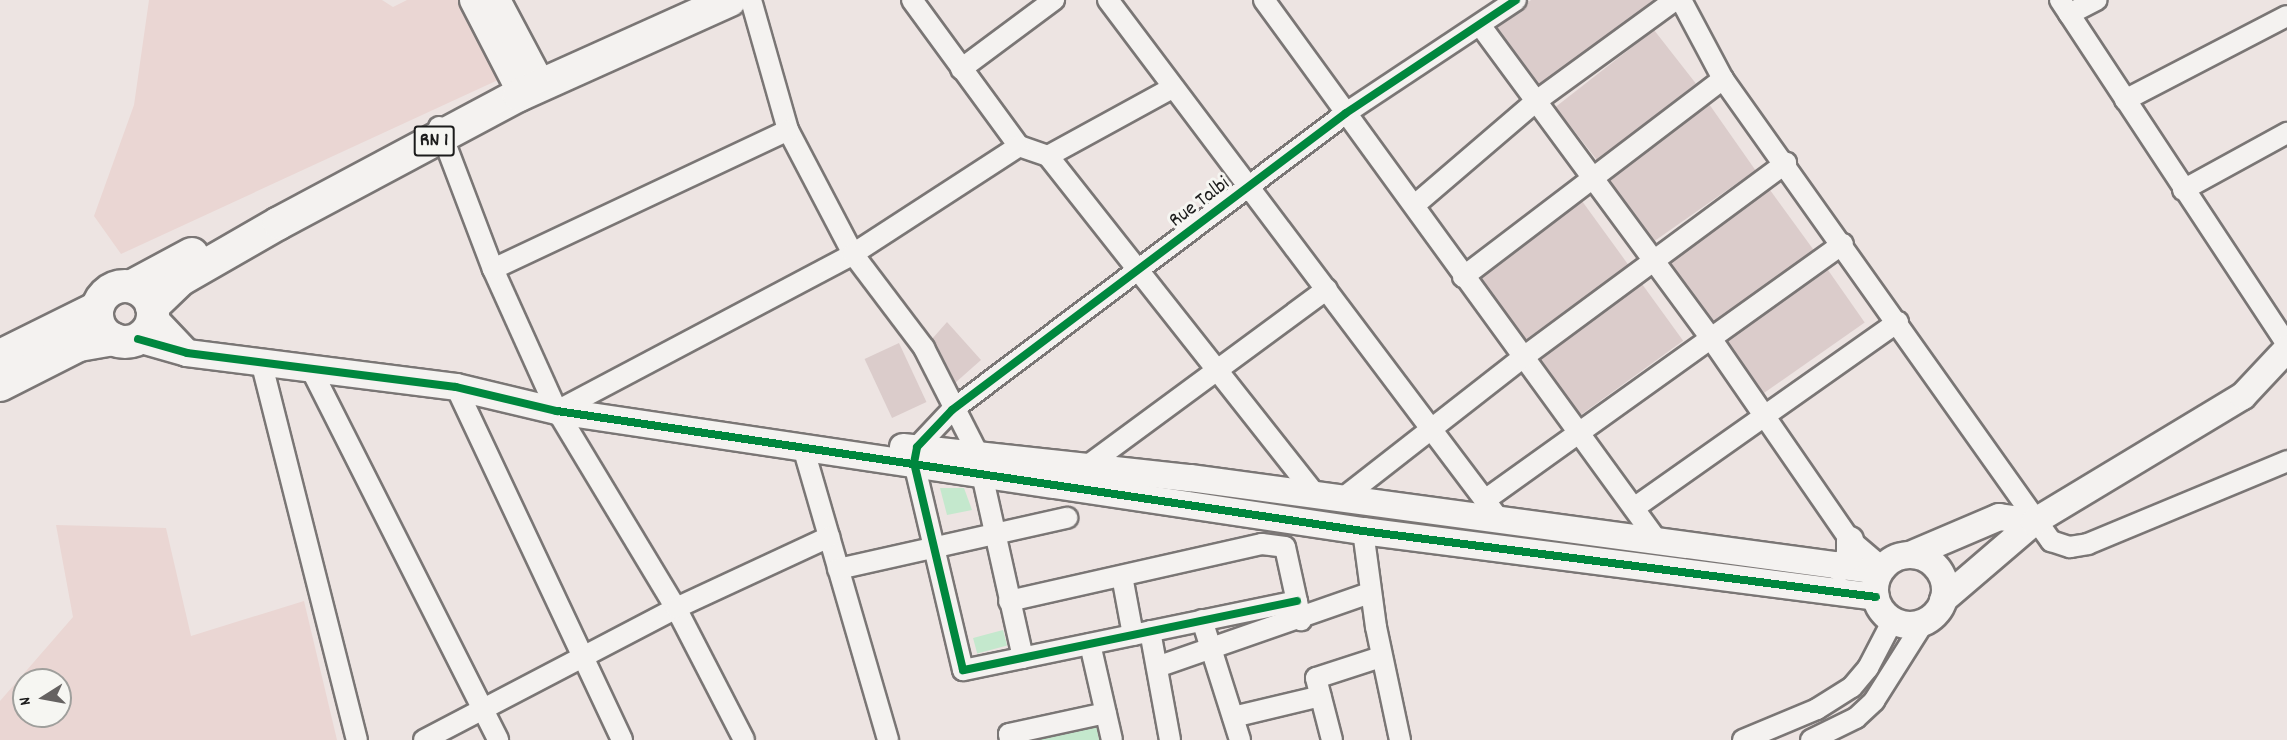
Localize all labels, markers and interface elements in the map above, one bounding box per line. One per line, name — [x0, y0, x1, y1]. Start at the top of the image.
road number: RN 1 — [413, 124, 455, 158]
street label: Rue Talbi — [1165, 172, 1235, 234]
north arrow — [12, 668, 72, 728]
text: N — [14, 695, 38, 707]

